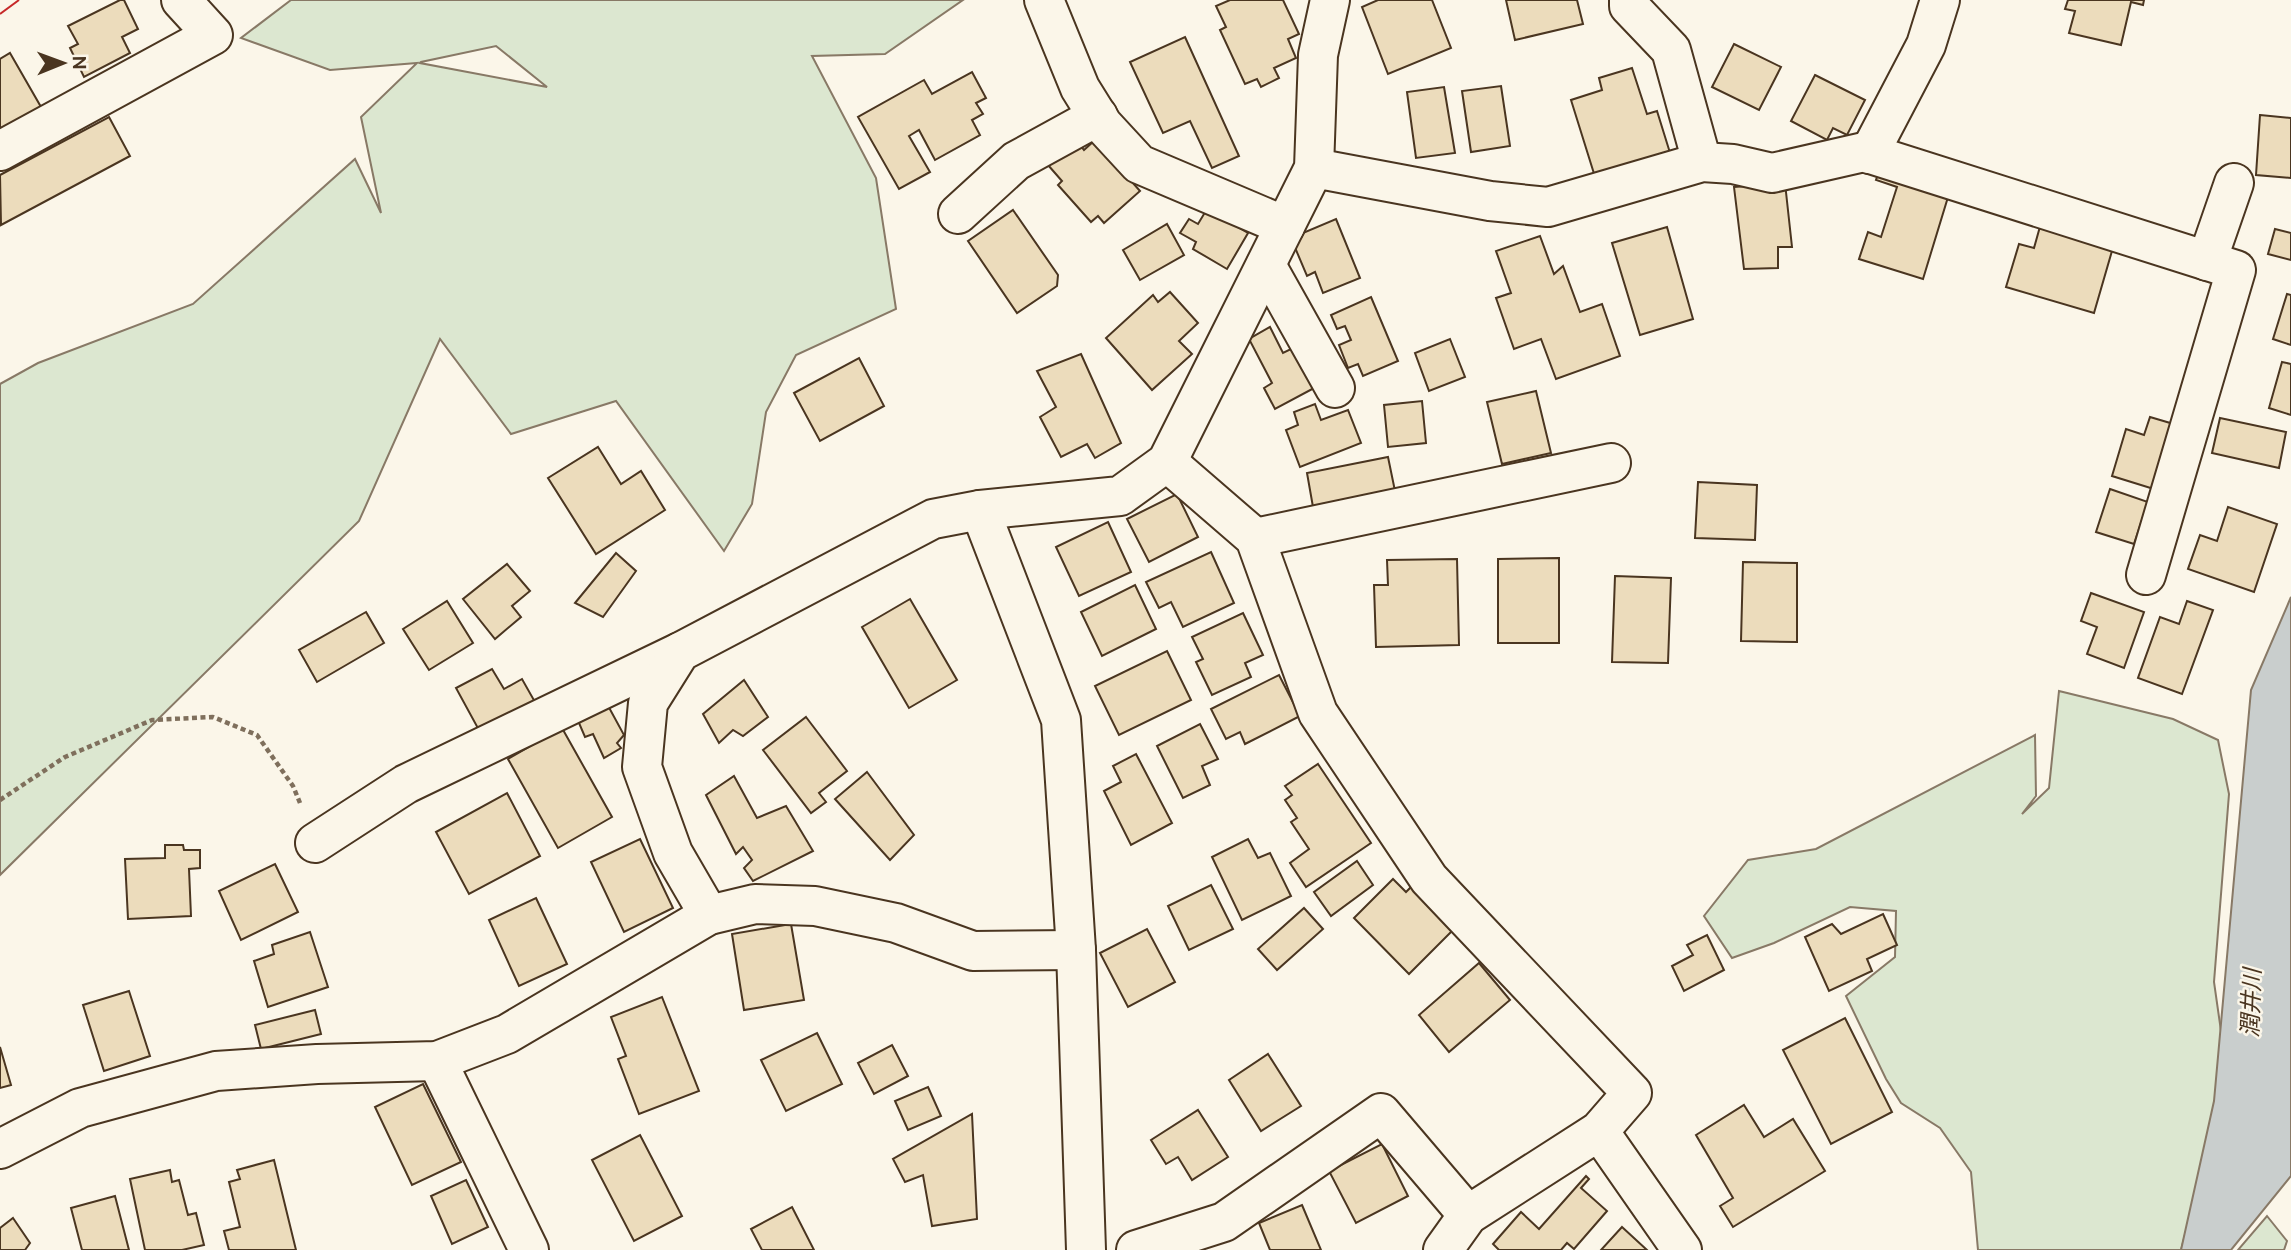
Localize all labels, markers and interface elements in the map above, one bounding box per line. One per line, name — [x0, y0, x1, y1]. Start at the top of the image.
north arrow — [28, 28, 98, 98]
text: N — [69, 55, 91, 70]
water label: 潤井川 — [2237, 965, 2264, 1038]

